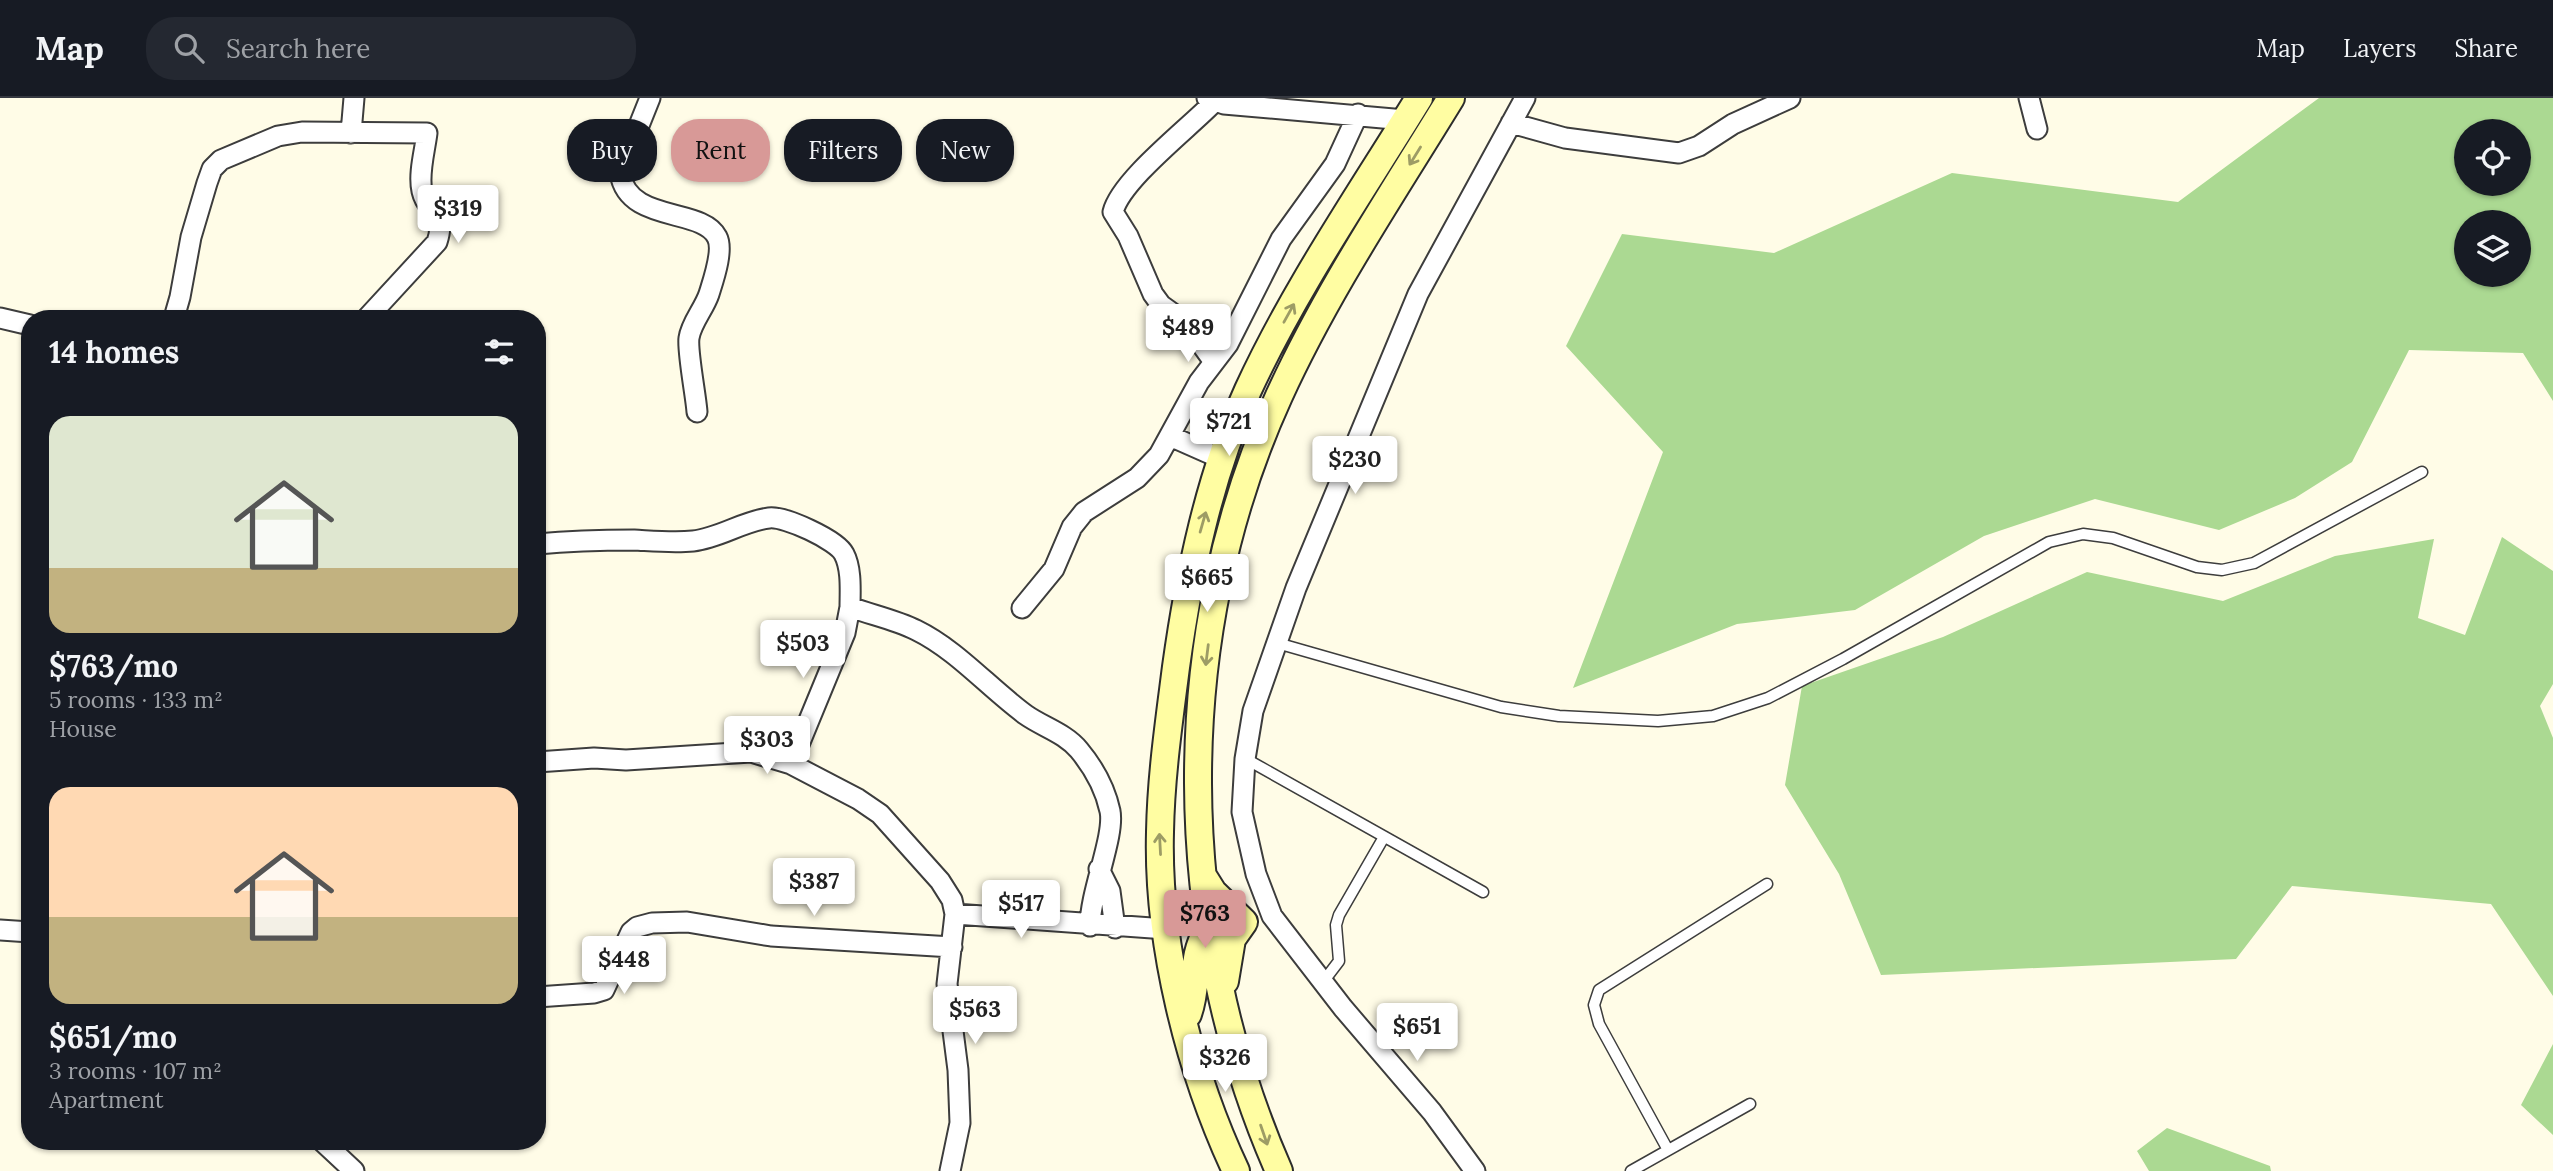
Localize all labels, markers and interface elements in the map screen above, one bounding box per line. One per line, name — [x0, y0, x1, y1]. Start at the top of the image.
search box — [146, 17, 636, 80]
text: Map — [35, 27, 104, 69]
icon: search — [170, 29, 208, 67]
text: Search here — [226, 32, 370, 65]
text: Map — [2256, 33, 2305, 64]
text: Layers — [2343, 33, 2416, 64]
text: Share — [2454, 33, 2518, 64]
chip: Buy — [567, 119, 657, 182]
chip: Rent — [671, 119, 770, 182]
chip: Filters — [784, 119, 902, 182]
chip: New — [916, 119, 1014, 182]
map controls — [2454, 119, 2531, 287]
button: locate — [2454, 119, 2531, 196]
one-way arrow — [1408, 146, 1423, 165]
pin: $319 — [417, 186, 499, 245]
text: $319 — [434, 193, 483, 222]
button: layers — [2454, 210, 2531, 287]
one-way arrow — [1282, 303, 1296, 323]
pin: $489 — [1147, 304, 1229, 364]
text: $489 — [1162, 312, 1214, 341]
text: 14 homes — [49, 333, 179, 371]
icon: filters — [480, 333, 518, 371]
pin: $721 — [1188, 398, 1270, 458]
text: $721 — [1206, 406, 1252, 435]
pin: $230 — [1314, 436, 1396, 496]
text: $230 — [1328, 444, 1382, 473]
icon: home — [221, 462, 347, 588]
one-way arrow — [1198, 512, 1211, 534]
pin: $665 — [1166, 554, 1248, 614]
text: $665 — [1181, 562, 1233, 591]
pin: $503 — [762, 620, 844, 680]
text: $503 — [776, 628, 830, 657]
one-way arrow — [1201, 643, 1214, 666]
text: $763/mo — [49, 647, 178, 685]
text: 5 rooms · 133 m² — [49, 685, 223, 714]
text: House — [49, 714, 117, 743]
pin: $303 — [726, 716, 808, 776]
text: $303 — [740, 724, 794, 753]
icon: home — [221, 833, 347, 959]
one-way arrow — [1154, 833, 1167, 856]
pin: $387 — [773, 858, 855, 918]
text: $387 — [789, 866, 839, 895]
pin: $517 — [980, 880, 1062, 940]
text: $517 — [998, 888, 1044, 917]
pin: $763 — [1164, 890, 1246, 950]
text: $763 — [1180, 898, 1230, 927]
pin: $448 — [583, 936, 665, 996]
text: $448 — [598, 944, 650, 973]
pin: $563 — [934, 986, 1016, 1046]
text: $563 — [949, 994, 1001, 1023]
pin: $651 — [1376, 1004, 1458, 1063]
text: $651 — [1393, 1011, 1441, 1040]
text: $651/mo — [49, 1018, 177, 1056]
pin: $326 — [1184, 1034, 1266, 1094]
text: $326 — [1199, 1042, 1251, 1071]
text: 3 rooms · 107 m² — [49, 1056, 222, 1085]
text: Apartment — [49, 1085, 164, 1114]
one-way arrow — [1259, 1123, 1271, 1145]

